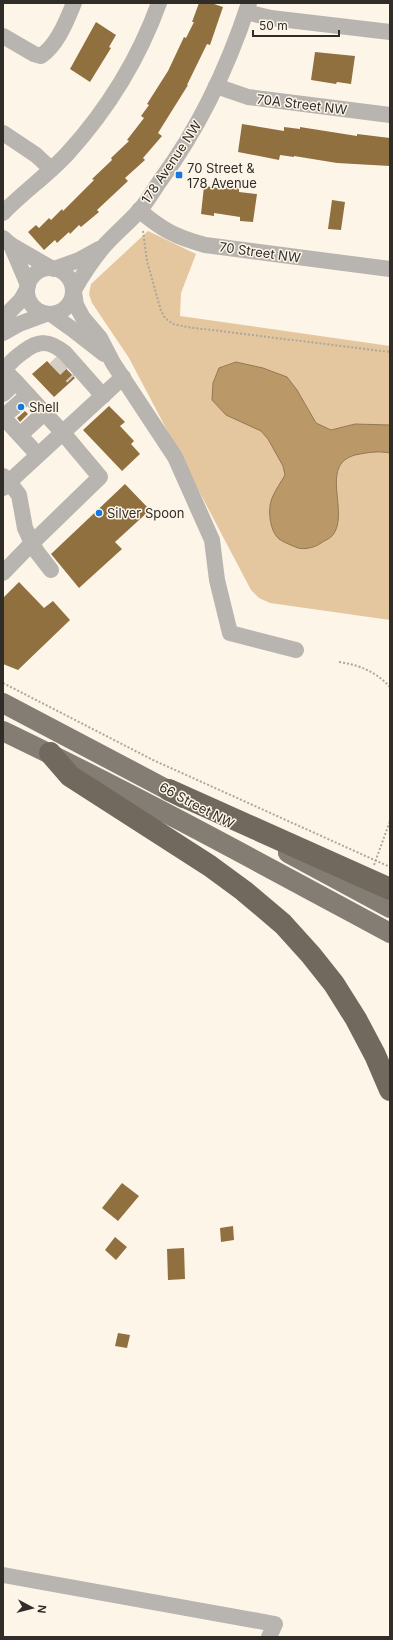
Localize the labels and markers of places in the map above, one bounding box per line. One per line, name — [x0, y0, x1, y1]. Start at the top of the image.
place label: 70 Street & 178 Avenue — [187, 160, 257, 191]
marker: 70 Street & 178 Avenue — [174, 170, 184, 180]
place label: Shell — [29, 399, 59, 415]
marker: Shell — [16, 402, 26, 412]
place label: Silver Spoon — [107, 505, 184, 521]
marker: Silver Spoon — [94, 508, 104, 518]

